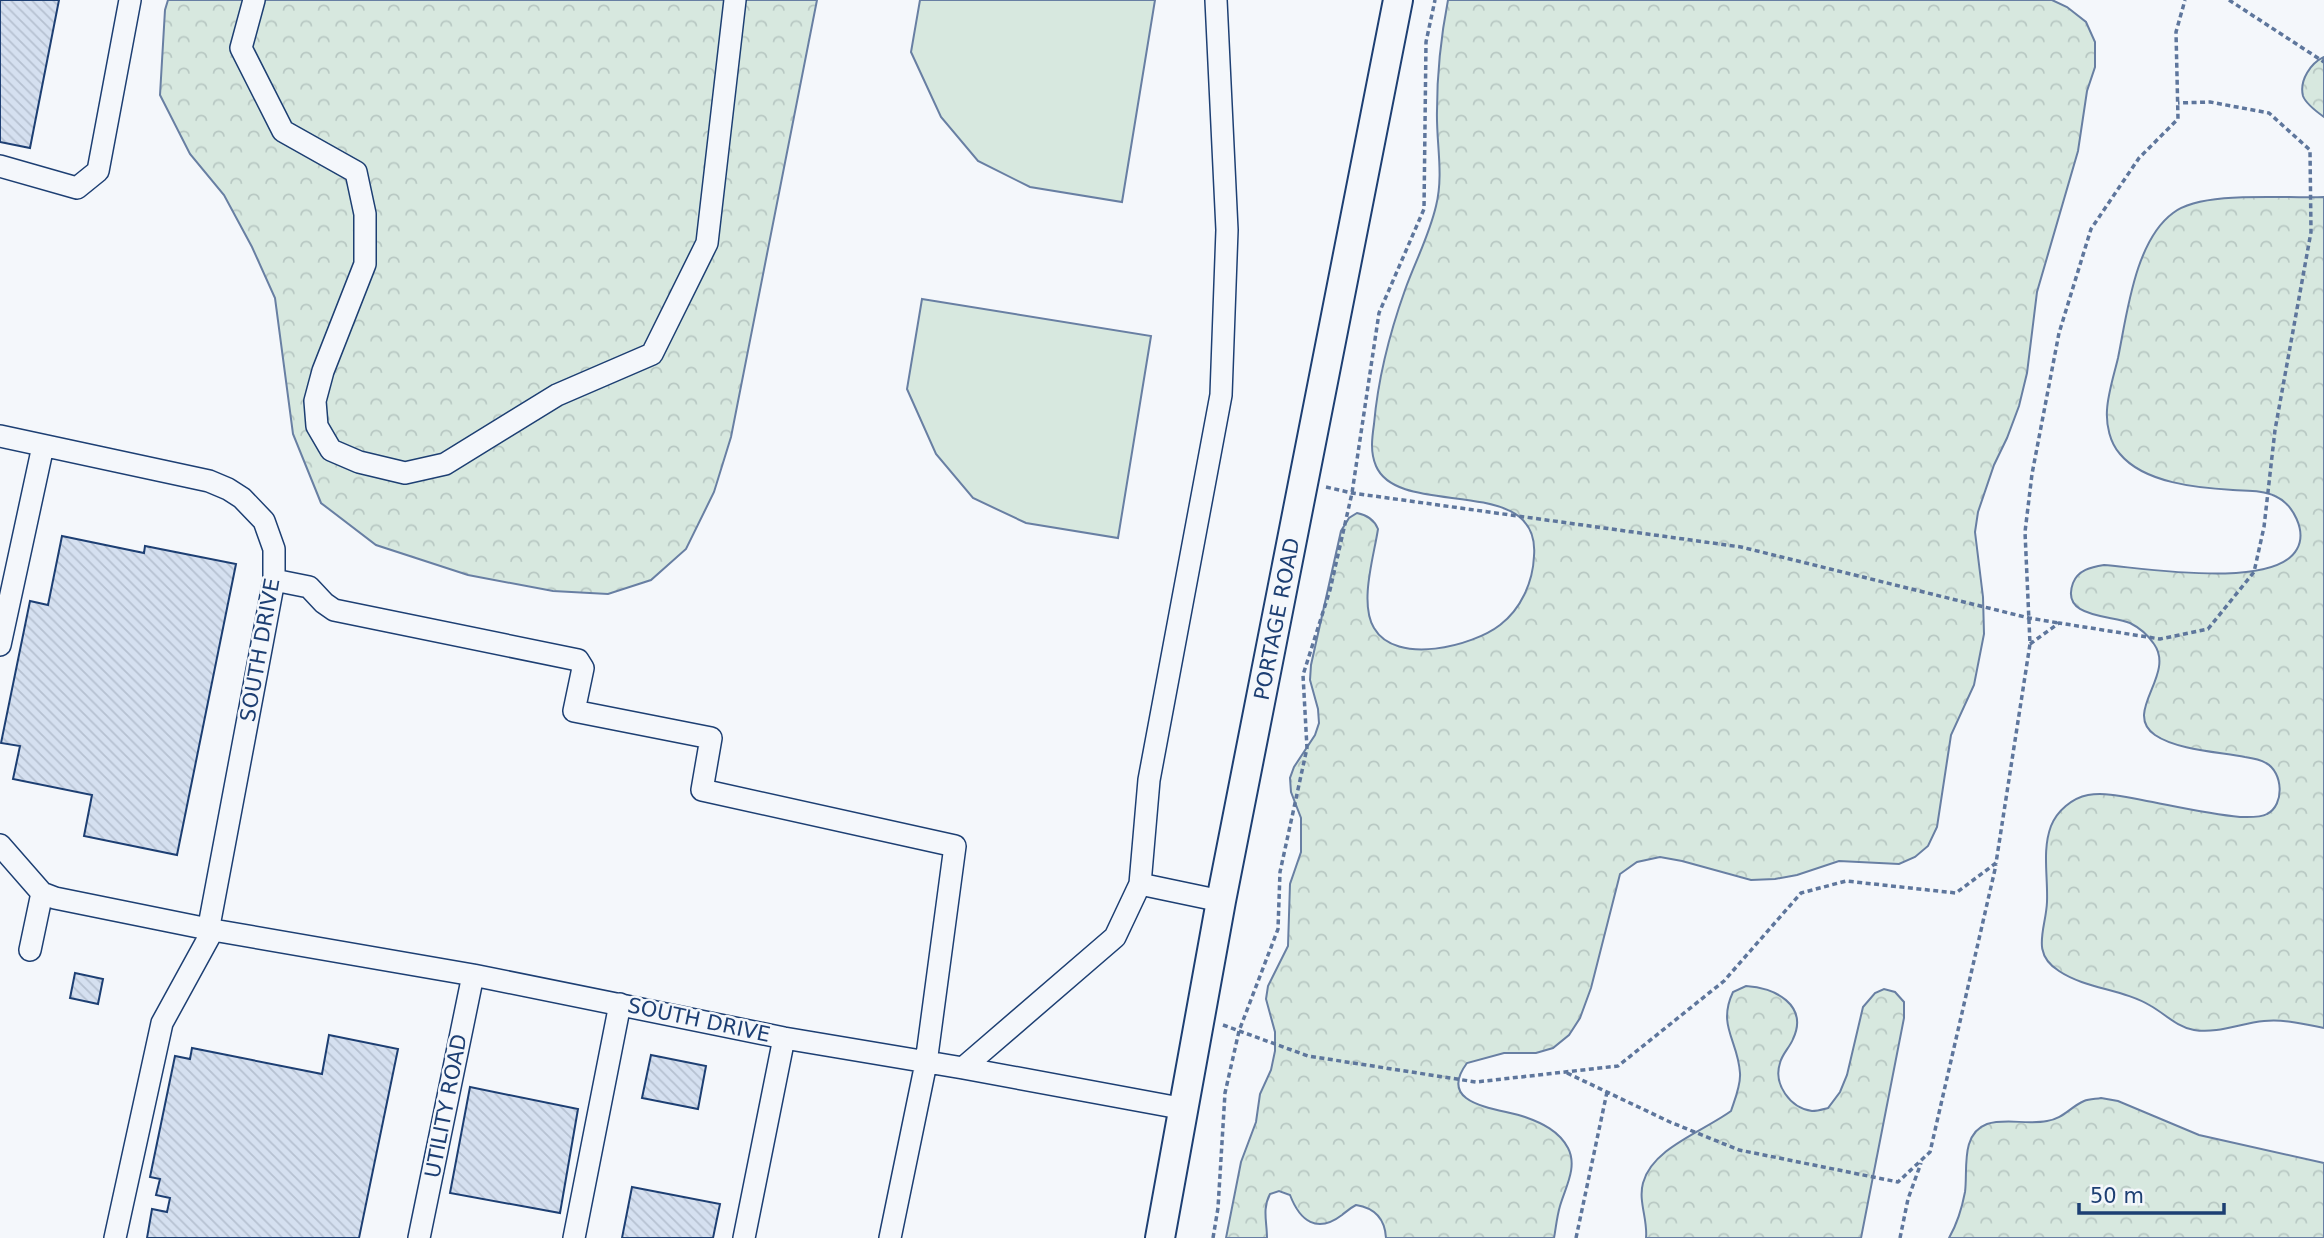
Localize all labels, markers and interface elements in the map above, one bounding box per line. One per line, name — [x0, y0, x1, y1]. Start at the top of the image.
street label: PORTAGE ROAD — [1249, 536, 1305, 702]
street label: SOUTH DRIVE — [236, 576, 284, 724]
street label: SOUTH DRIVE — [626, 993, 772, 1047]
street label: UTILITY ROAD — [420, 1032, 472, 1180]
scale bar — [2079, 1172, 2224, 1216]
text: 50 m — [2090, 1184, 2144, 1208]

